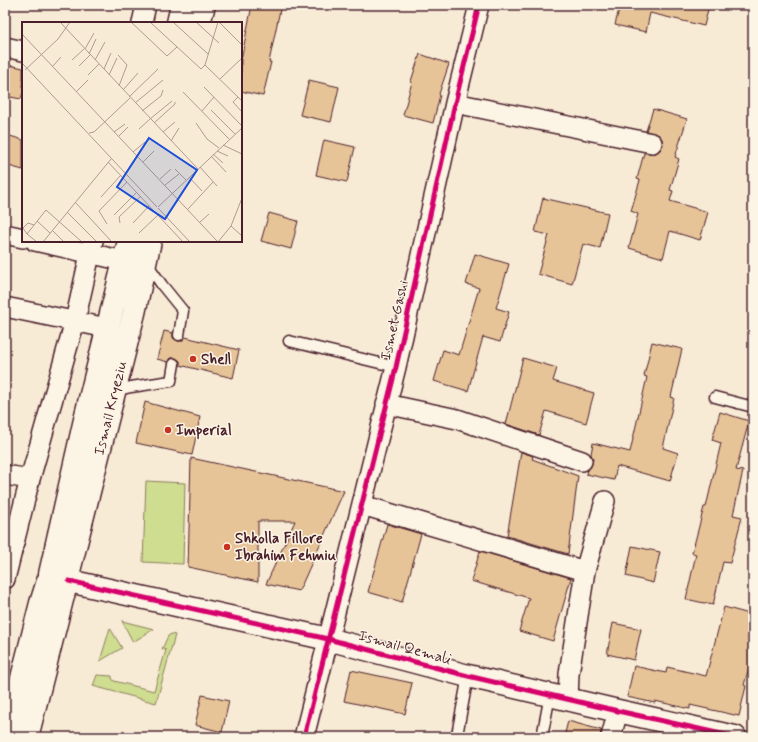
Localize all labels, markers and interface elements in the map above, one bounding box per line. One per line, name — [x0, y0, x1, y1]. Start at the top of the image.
inset map — [22, 22, 242, 242]
street label: Ismet Gashi — [376, 278, 414, 362]
place label: Shell — [201, 350, 232, 370]
marker: Shell — [188, 354, 198, 364]
street label: Ismail Kryeziu — [90, 359, 132, 458]
place label: Imperial — [176, 421, 232, 441]
marker: Imperial — [163, 425, 173, 435]
place label: Shkolla Fillore Ibrahim Fehmiu — [235, 529, 336, 566]
marker: Shkolla Fillore Ibrahim Fehmiu — [222, 542, 232, 552]
street label: Ismail Qemali — [356, 626, 454, 670]

